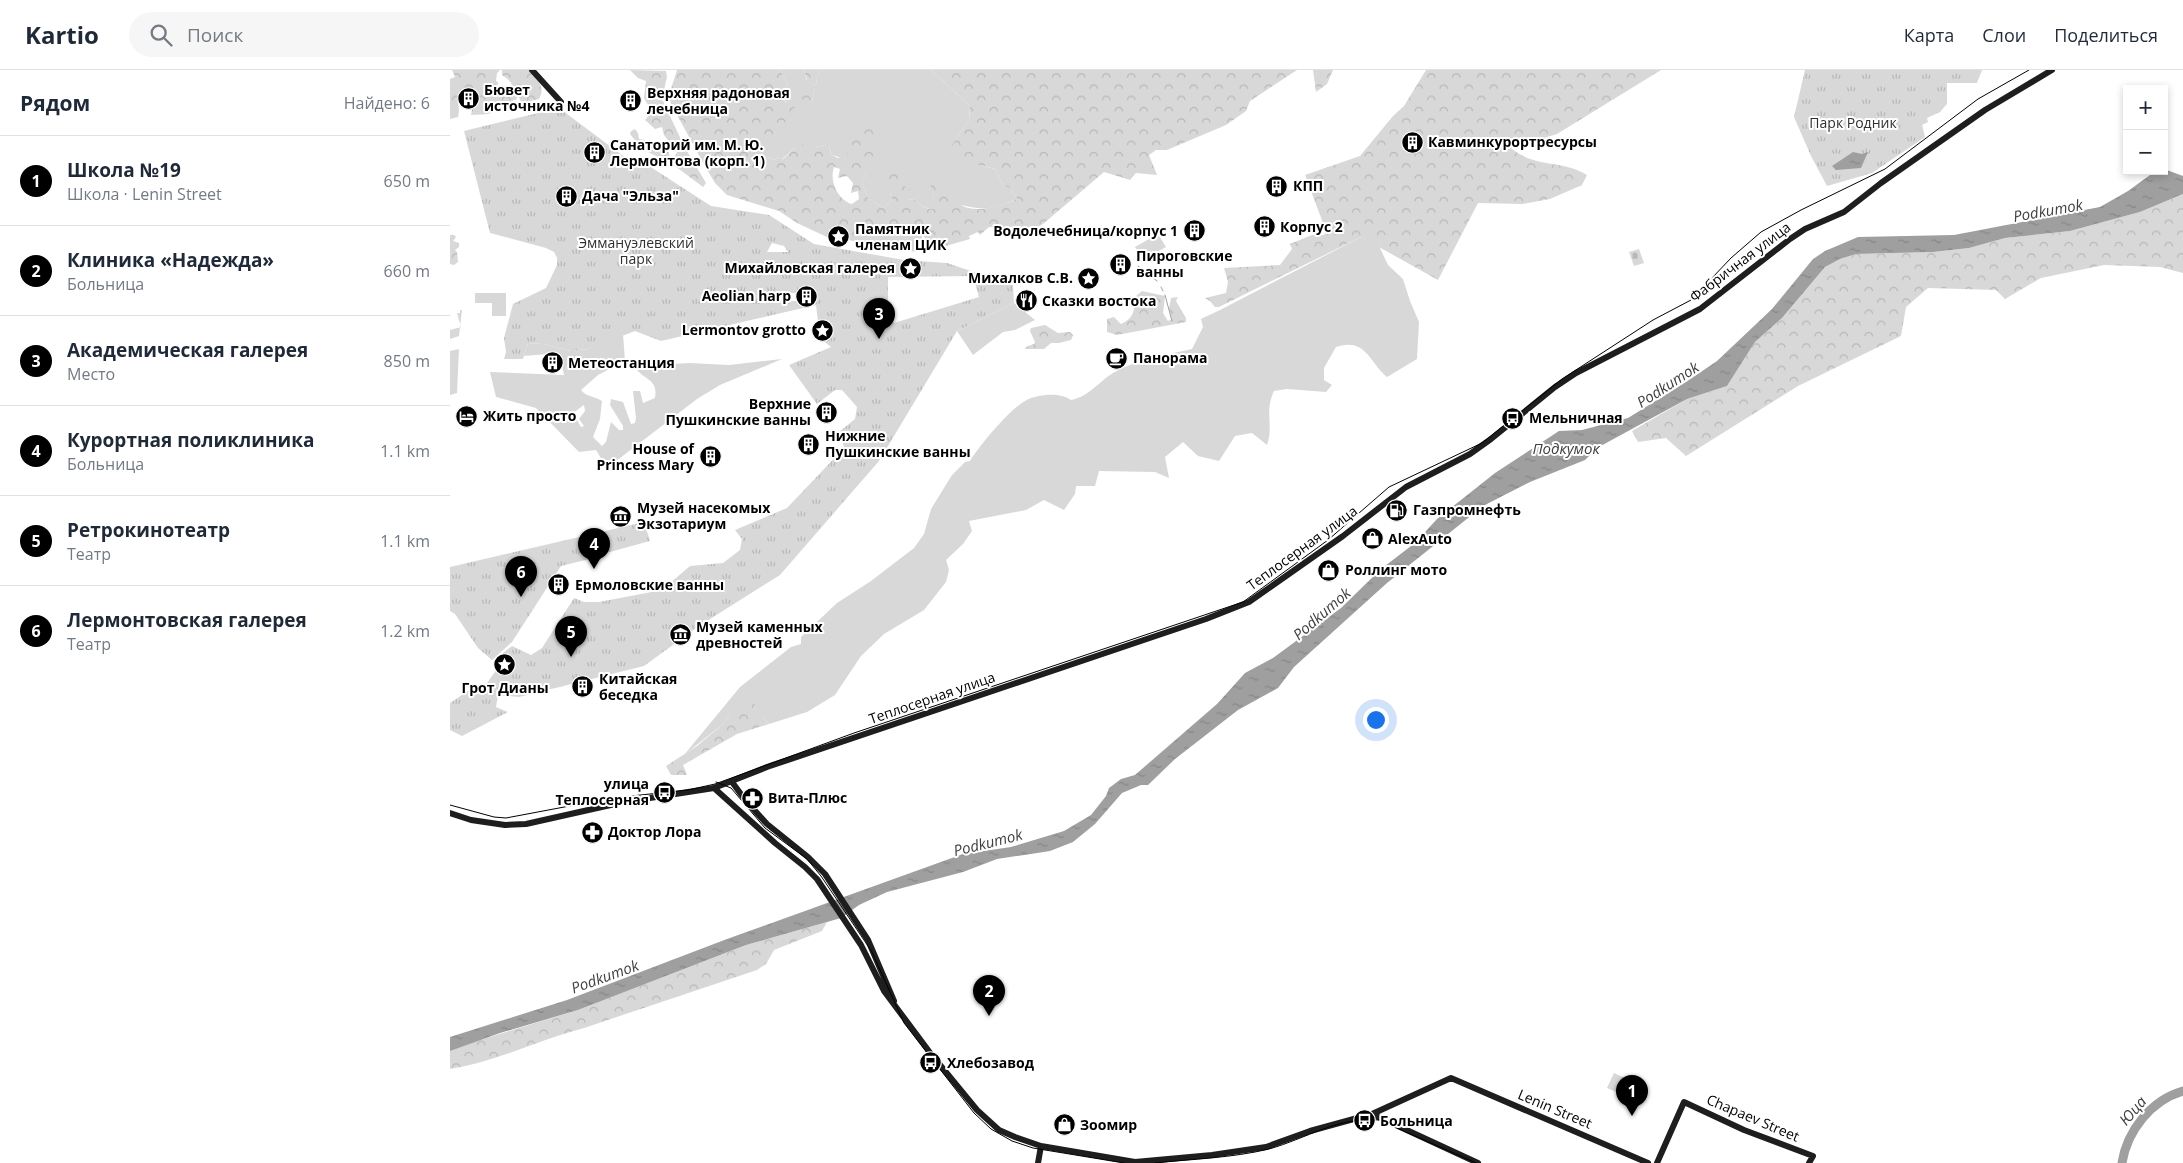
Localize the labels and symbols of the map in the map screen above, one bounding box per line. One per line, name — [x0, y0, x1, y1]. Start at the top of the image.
place label: Бювет источника №4 — [484, 80, 589, 115]
place label: Верхняя радоновая лечебница — [647, 83, 790, 118]
building icon: Бювет источника №4 — [456, 86, 480, 110]
building icon: Верхняя радоновая лечебница — [619, 89, 643, 113]
park label: Парк Родник — [1809, 113, 1897, 132]
building icon: Кавминкурортресурсы — [1400, 130, 1424, 154]
place label: Кавминкурортресурсы — [1428, 132, 1597, 151]
place label: Санаторий им. М. Ю. Лермонтова (корп. 1) — [610, 135, 765, 170]
building icon: Санаторий им. М. Ю. Лермонтова (корп. 1) — [582, 141, 606, 165]
building icon: КПП — [1265, 174, 1289, 198]
place label: КПП — [1293, 176, 1323, 195]
building icon: Дача "Эльза" — [554, 184, 578, 208]
place label: Дача "Эльза" — [582, 186, 679, 205]
water label: Podkumok — [2011, 194, 2085, 226]
building icon: Корпус 2 — [1252, 215, 1276, 239]
place label: Корпус 2 — [1280, 217, 1343, 236]
street label: Фабричная улица — [1685, 217, 1794, 306]
place label: Памятник членам ЦИК — [855, 219, 947, 254]
building icon: Водолечебница/корпус 1 — [1182, 219, 1206, 243]
place label: Водолечебница/корпус 1 — [993, 221, 1178, 240]
place icon: Памятник членам ЦИК — [827, 225, 851, 249]
park label: Эммануэлевский парк — [578, 233, 694, 268]
place label: Пироговские ванны — [1136, 246, 1232, 281]
building icon: Пироговские ванны — [1108, 252, 1132, 276]
place icon: Михайловская галерея — [899, 256, 923, 280]
place label: Михайловская галерея — [724, 258, 895, 277]
place icon: Михалков С.В. — [1077, 266, 1101, 290]
place label: Михалков С.В. — [968, 268, 1073, 287]
building icon: Aeolian harp — [795, 284, 819, 308]
place label: Aeolian harp — [702, 286, 791, 305]
restaurant icon: Сказки востока — [1014, 289, 1038, 313]
place label: Сказки востока — [1042, 291, 1156, 310]
pin: 3 — [863, 298, 895, 339]
place icon: Lermontov grotto — [810, 318, 834, 342]
place label: Lermontov grotto — [682, 320, 806, 339]
cafe icon: Панорама — [1105, 346, 1129, 370]
place label: Панорама — [1133, 348, 1207, 367]
building icon: Метеостанция — [540, 351, 564, 375]
place label: Метеостанция — [568, 353, 675, 372]
water label: Podkumok — [1632, 356, 1703, 412]
place label: Верхние Пушкинские ванны — [665, 394, 811, 429]
building icon: Верхние Пушкинские ванны — [815, 400, 839, 424]
hotel icon: Жить просто — [455, 404, 479, 428]
place label: Жить просто — [483, 406, 577, 425]
bus stop icon: Мельничная — [1501, 406, 1525, 430]
place label: Мельничная — [1529, 408, 1623, 427]
place label: Нижние Пушкинские ванны — [825, 426, 971, 461]
building icon: Нижние Пушкинские ванны — [797, 432, 821, 456]
water label: Подкумок — [1532, 438, 1600, 458]
place label: House of Princess Mary — [596, 439, 696, 474]
building icon: House of Princess Mary — [698, 445, 722, 469]
place label: Музей насекомых Экзотариум — [637, 498, 771, 533]
fuel station icon: Газпромнефть — [1385, 498, 1409, 522]
place label: Газпромнефть — [1413, 500, 1521, 519]
street label: Теплосерная улица — [1243, 501, 1361, 594]
museum icon: Музей насекомых Экзотариум — [609, 504, 633, 528]
shop icon: AlexAuto — [1360, 527, 1384, 551]
pin: 4 — [578, 528, 610, 569]
place label: AlexAuto — [1388, 529, 1452, 548]
pin: 6 — [505, 556, 537, 597]
shop icon: Роллинг мото — [1317, 558, 1341, 582]
place label: Роллинг мото — [1345, 560, 1447, 579]
building icon: Ермоловские ванны — [547, 573, 571, 597]
place label: Ермоловские ванны — [575, 575, 724, 594]
water label: Podkumok — [1288, 582, 1355, 644]
pin: 5 — [555, 616, 587, 657]
place label: Музей каменных древностей — [696, 617, 824, 652]
museum icon: Музей каменных древностей — [668, 623, 692, 647]
place icon: Грот Дианы — [493, 653, 517, 677]
street label: Теплосерная улица — [866, 667, 997, 728]
place label: Китайская беседка — [599, 669, 677, 704]
building icon: Китайская беседка — [571, 675, 595, 699]
place label: Грот Дианы — [461, 678, 549, 697]
your location — [1363, 707, 1389, 733]
place label: улица Теплосерная — [555, 774, 649, 809]
bus stop icon: улица Теплосерная — [653, 780, 677, 804]
pharmacy icon: Вита-Плюс — [740, 786, 764, 810]
place label: Вита-Плюс — [768, 788, 847, 807]
pharmacy icon: Доктор Лора — [580, 820, 604, 844]
place label: Доктор Лора — [608, 822, 701, 841]
water label: Podkumok — [951, 824, 1025, 860]
water label: Podkumok — [568, 954, 642, 998]
pin: 2 — [973, 975, 1005, 1016]
bus stop icon: Хлебозавод — [919, 1051, 943, 1075]
place label: Хлебозавод — [947, 1053, 1035, 1072]
pin: 1 — [1616, 1075, 1648, 1116]
street label: Lenin Street — [1515, 1084, 1595, 1133]
street label: Chapaev Street — [1704, 1089, 1803, 1146]
water label: Юца — [2114, 1091, 2151, 1129]
bus stop icon: Больница — [1352, 1109, 1376, 1133]
place label: Больница — [1380, 1111, 1453, 1130]
shop icon: Зоомир — [1052, 1113, 1076, 1137]
place label: Зоомир — [1080, 1115, 1137, 1134]

